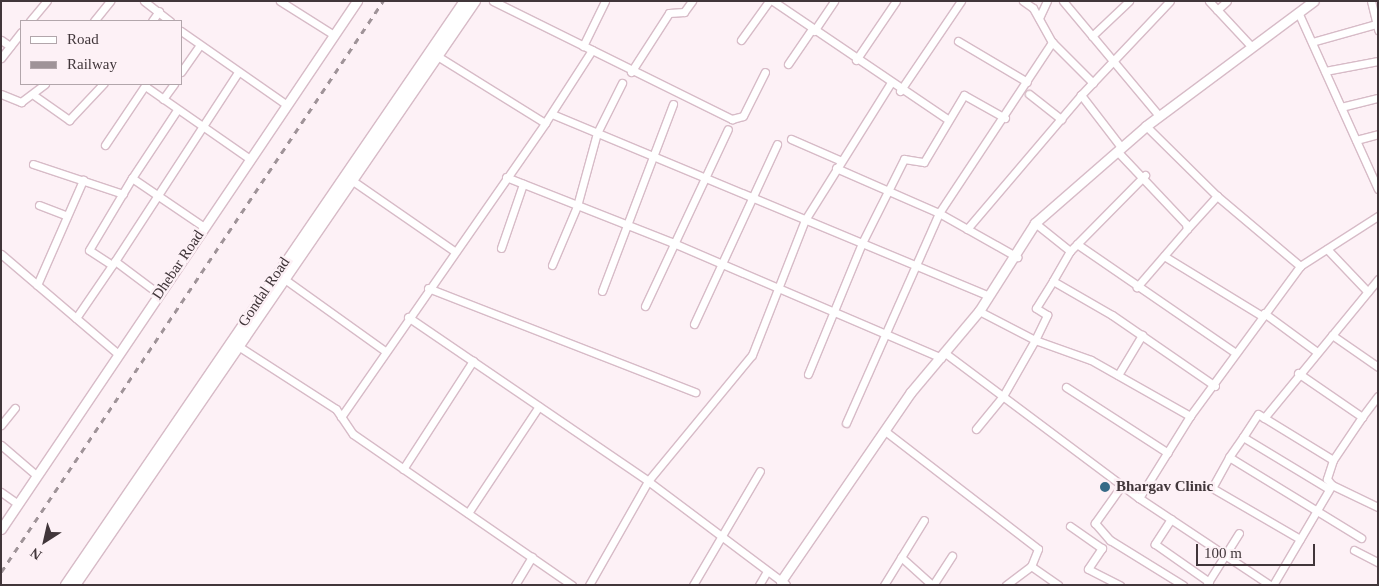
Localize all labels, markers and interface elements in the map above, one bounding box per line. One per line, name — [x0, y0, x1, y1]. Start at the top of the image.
legend — [20, 20, 182, 85]
text: Road — [67, 31, 99, 47]
text: Railway — [67, 56, 117, 72]
street label: Dhebar Road — [148, 227, 208, 303]
street label: Gondal Road — [234, 254, 294, 330]
place label: Bhargav Clinic — [1116, 478, 1213, 496]
marker: Bhargav Clinic — [1098, 480, 1112, 494]
north arrow — [20, 516, 70, 566]
scale bar — [1199, 534, 1318, 566]
text: N — [28, 545, 45, 563]
text: 100 m — [1204, 545, 1242, 561]

